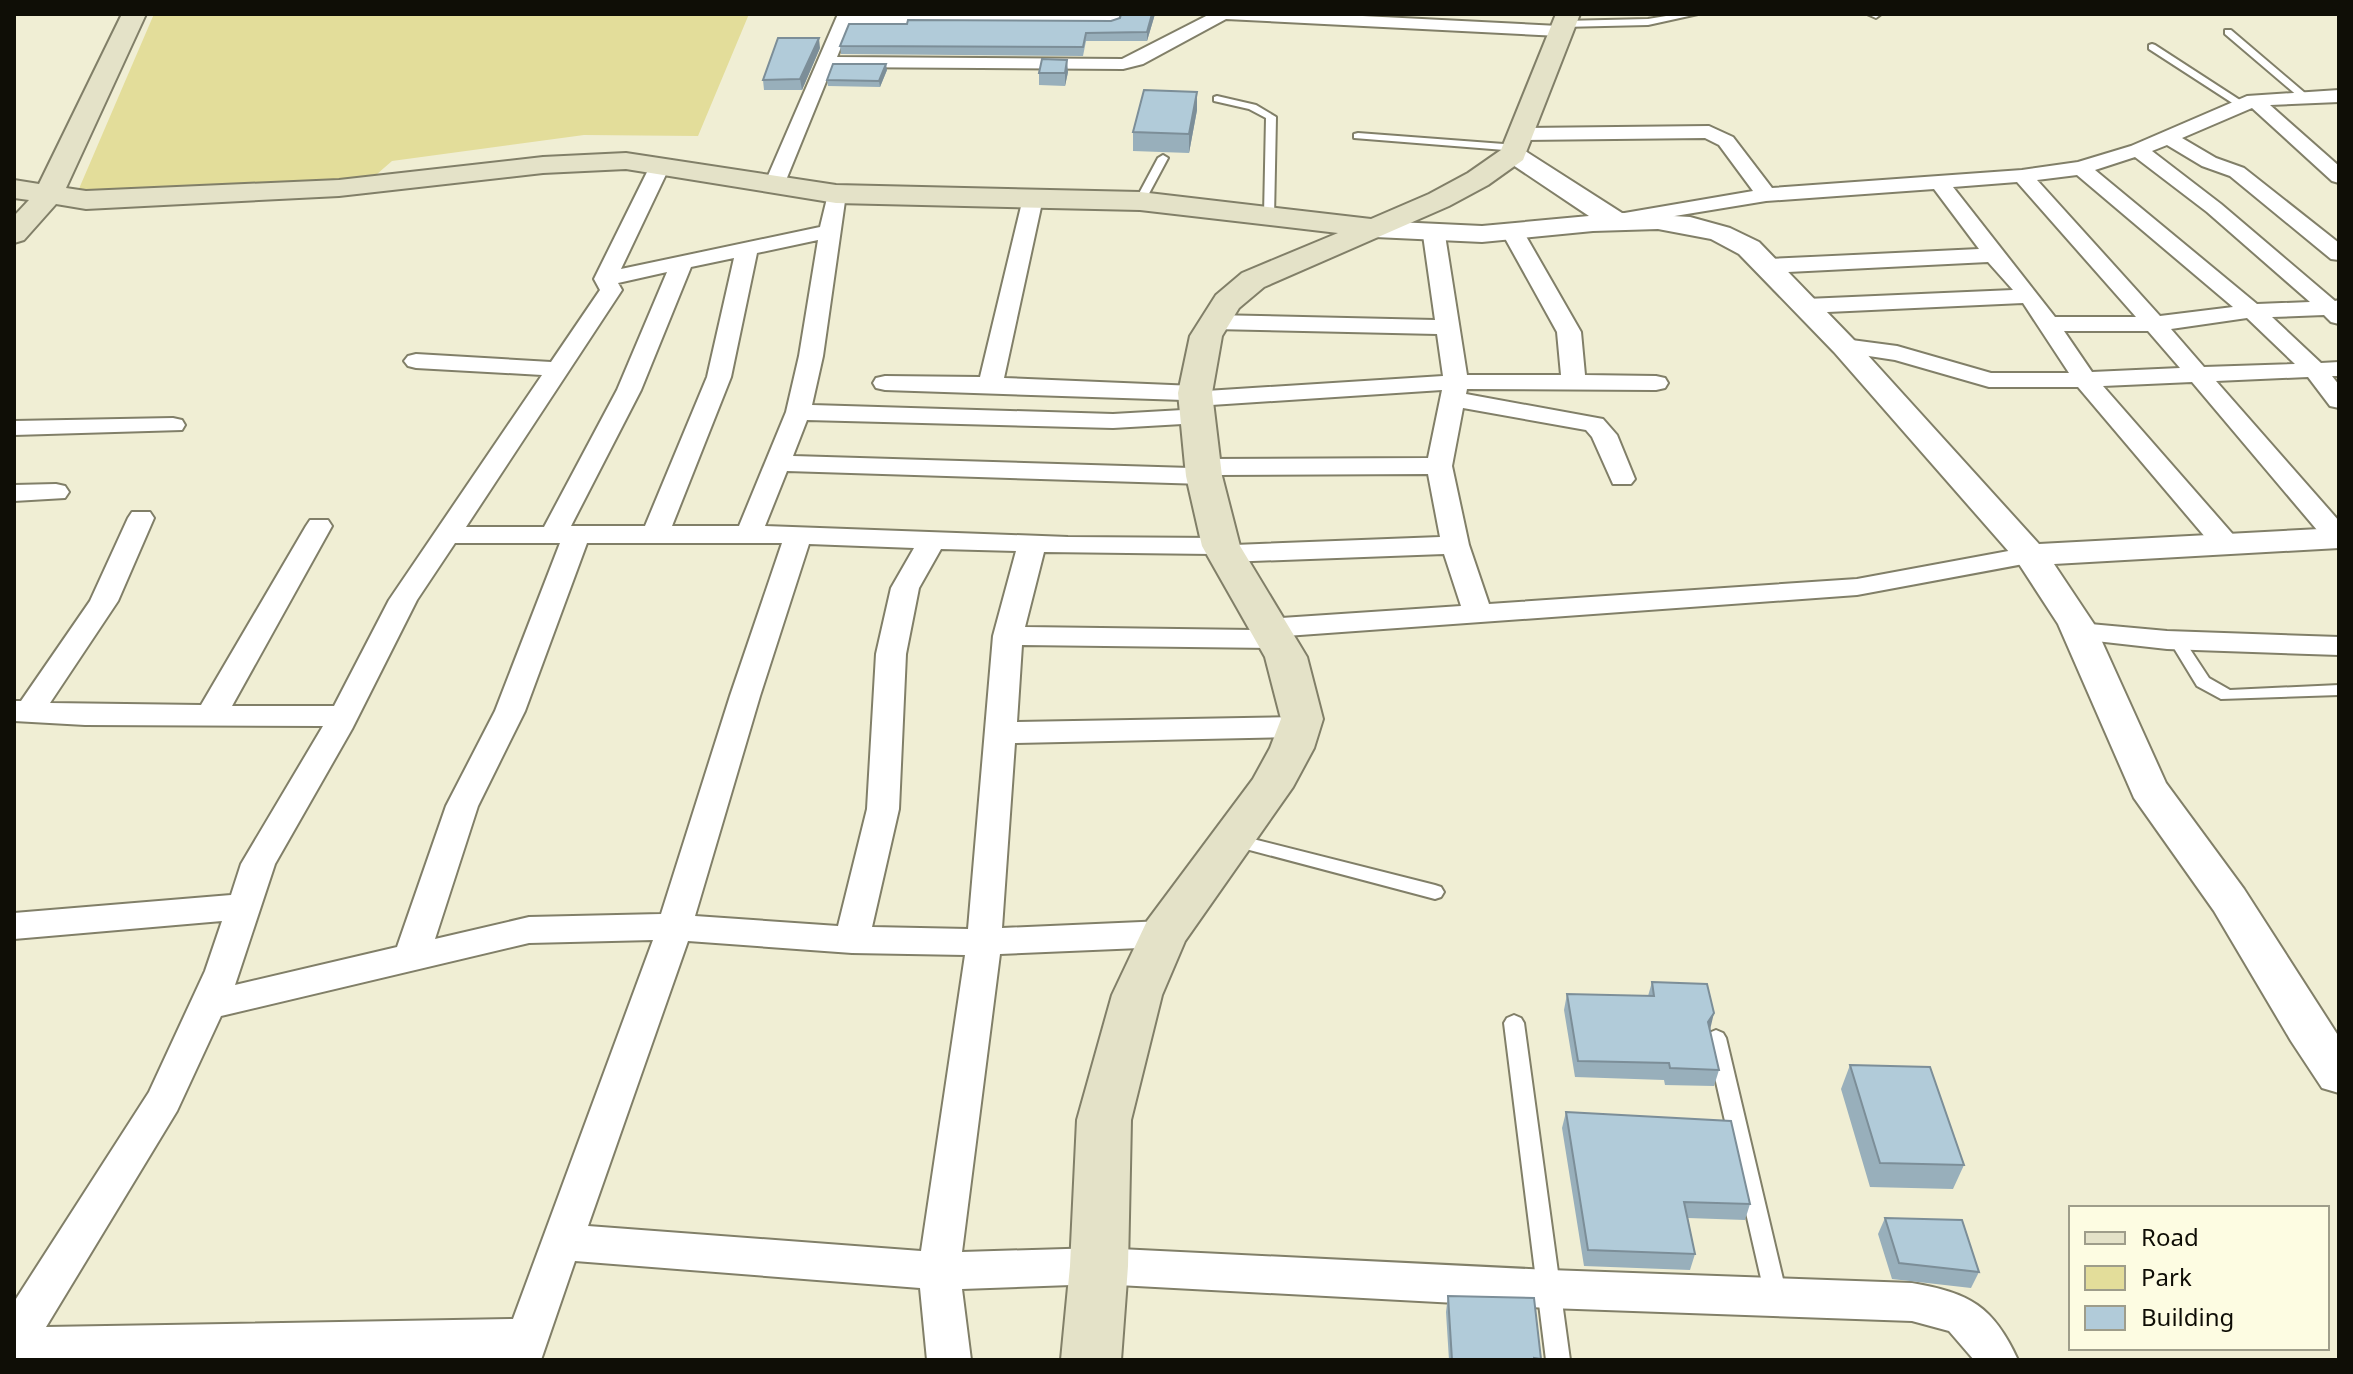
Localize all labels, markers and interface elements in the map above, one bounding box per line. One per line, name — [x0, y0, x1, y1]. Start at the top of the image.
legend — [2069, 1206, 2329, 1350]
text: Road — [2141, 1220, 2199, 1253]
text: Park — [2141, 1260, 2192, 1293]
text: Building — [2141, 1300, 2234, 1333]

